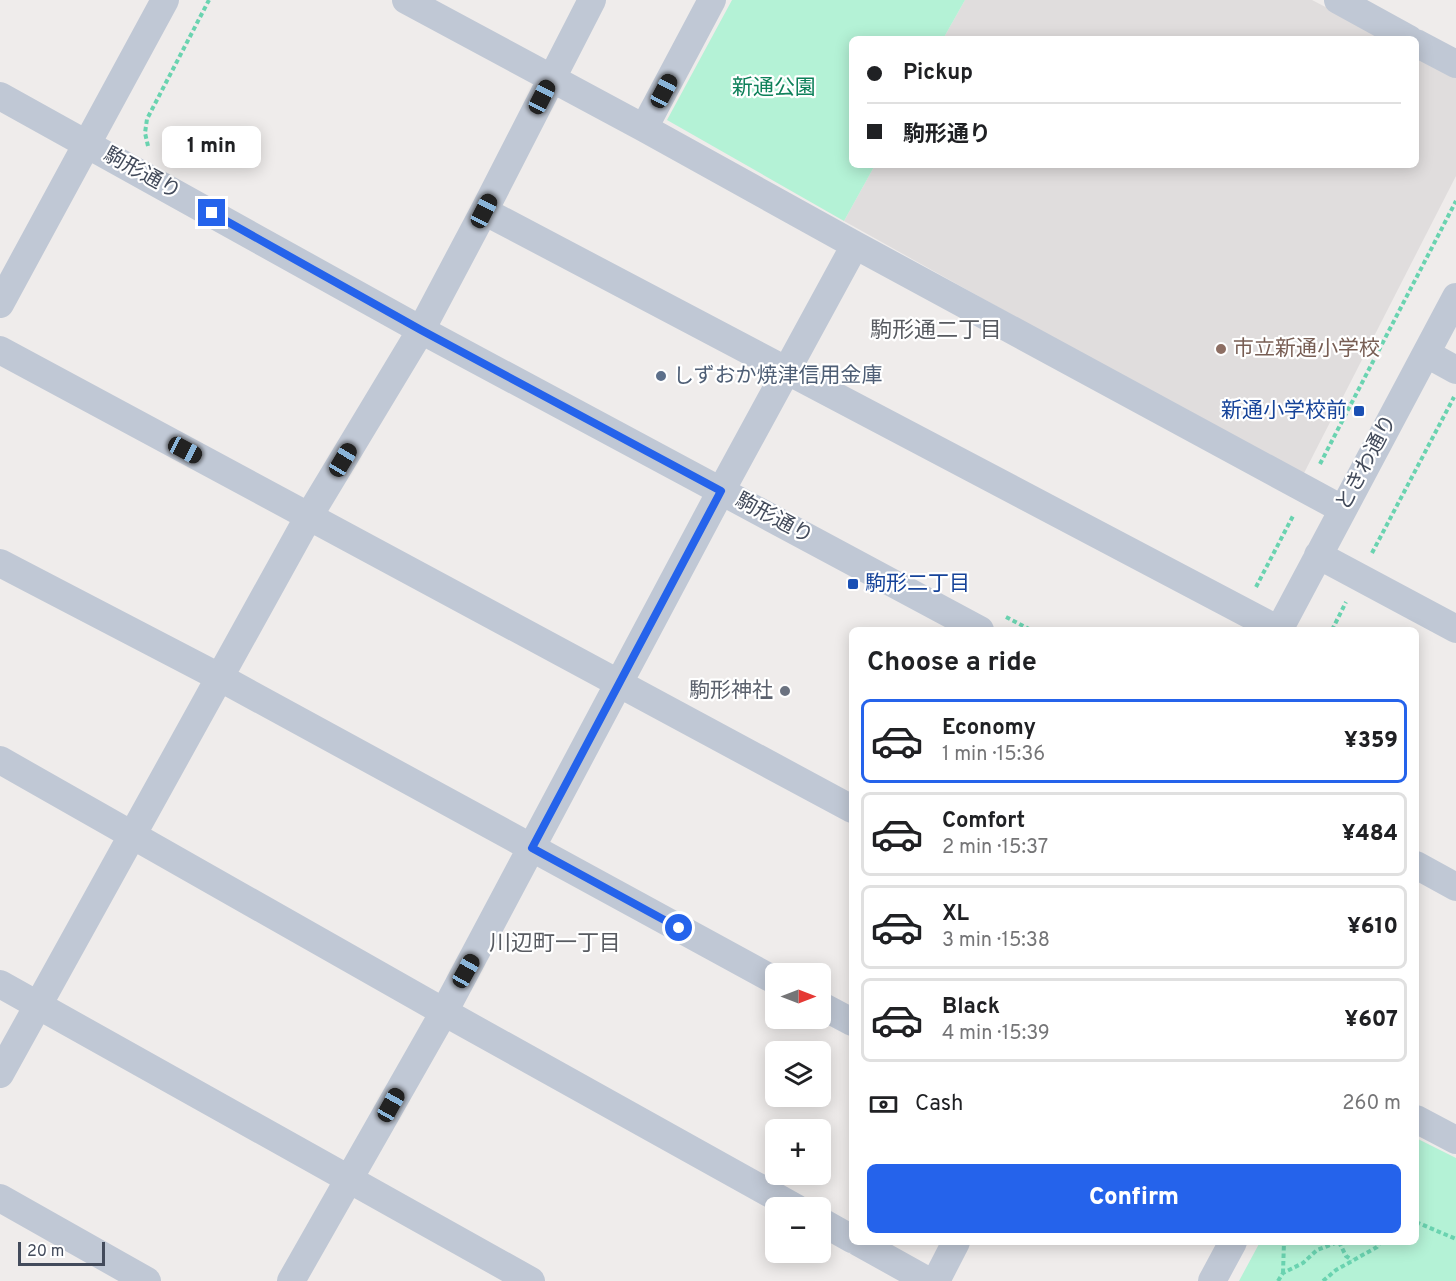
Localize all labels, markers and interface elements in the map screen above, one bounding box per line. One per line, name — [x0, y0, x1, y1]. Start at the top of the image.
text: Pickup — [903, 60, 973, 87]
car — [648, 71, 680, 111]
park label: 新通公園 — [732, 75, 816, 102]
car — [526, 77, 558, 117]
text: 駒形通り — [903, 122, 991, 149]
callout: 1 min — [162, 126, 262, 168]
text: 1 min — [187, 134, 236, 160]
street label: 駒形通り — [99, 142, 185, 206]
car — [468, 191, 500, 231]
route end — [198, 199, 225, 226]
district label: 駒形通二丁目 — [870, 318, 1002, 345]
place label: 市立新通小学校 — [1233, 336, 1380, 363]
marker: 市立新通小学校 — [1214, 342, 1228, 356]
place label: しずおか焼津信用金庫 — [673, 363, 883, 390]
marker: しずおか焼津信用金庫 — [654, 369, 668, 383]
place label: 新通小学校前 — [1221, 398, 1347, 425]
marker: 新通小学校前 — [1352, 404, 1366, 418]
street label: ときわ通り — [1330, 410, 1404, 516]
car — [165, 434, 205, 466]
car — [326, 440, 360, 480]
street label: 駒形通り — [731, 487, 817, 551]
place label: 駒形二丁目 — [865, 571, 970, 598]
marker: 駒形二丁目 — [846, 577, 860, 591]
text: Choose a ride — [867, 646, 1037, 680]
place label: 駒形神社 — [689, 678, 773, 705]
marker: 駒形神社 — [778, 684, 792, 698]
icon: car — [870, 714, 924, 768]
text: Economy — [942, 715, 1036, 742]
text: ¥359 — [1344, 728, 1398, 755]
text: 1 min · 15:36 — [942, 742, 1045, 768]
icon: car — [870, 807, 924, 861]
text: Comfort — [942, 808, 1025, 835]
text: ¥484 — [1342, 821, 1398, 848]
text: 2 min · 15:37 — [942, 835, 1048, 861]
icon: car — [870, 900, 924, 954]
text: XL — [942, 901, 969, 928]
route start — [665, 914, 692, 941]
text: ¥610 — [1347, 914, 1398, 941]
text: 3 min · 15:38 — [942, 928, 1050, 954]
district label: 川辺町一丁目 — [489, 931, 621, 958]
car — [449, 951, 483, 991]
north arrow — [765, 963, 831, 1029]
map controls — [765, 963, 831, 1263]
icon: car — [870, 993, 924, 1047]
text: Black — [942, 994, 1000, 1021]
text: ¥607 — [1345, 1007, 1398, 1034]
text: 4 min · 15:39 — [942, 1021, 1050, 1047]
button: layers — [765, 1041, 831, 1107]
car — [374, 1085, 408, 1125]
icon: cash — [867, 1088, 900, 1121]
text: Cash — [915, 1091, 964, 1118]
text: 260 m — [1342, 1091, 1401, 1117]
button: + — [765, 1119, 831, 1185]
button: Confirm — [867, 1164, 1401, 1233]
button: − — [765, 1197, 831, 1263]
scale bar — [18, 1239, 105, 1266]
text: 20 m — [27, 1242, 64, 1262]

